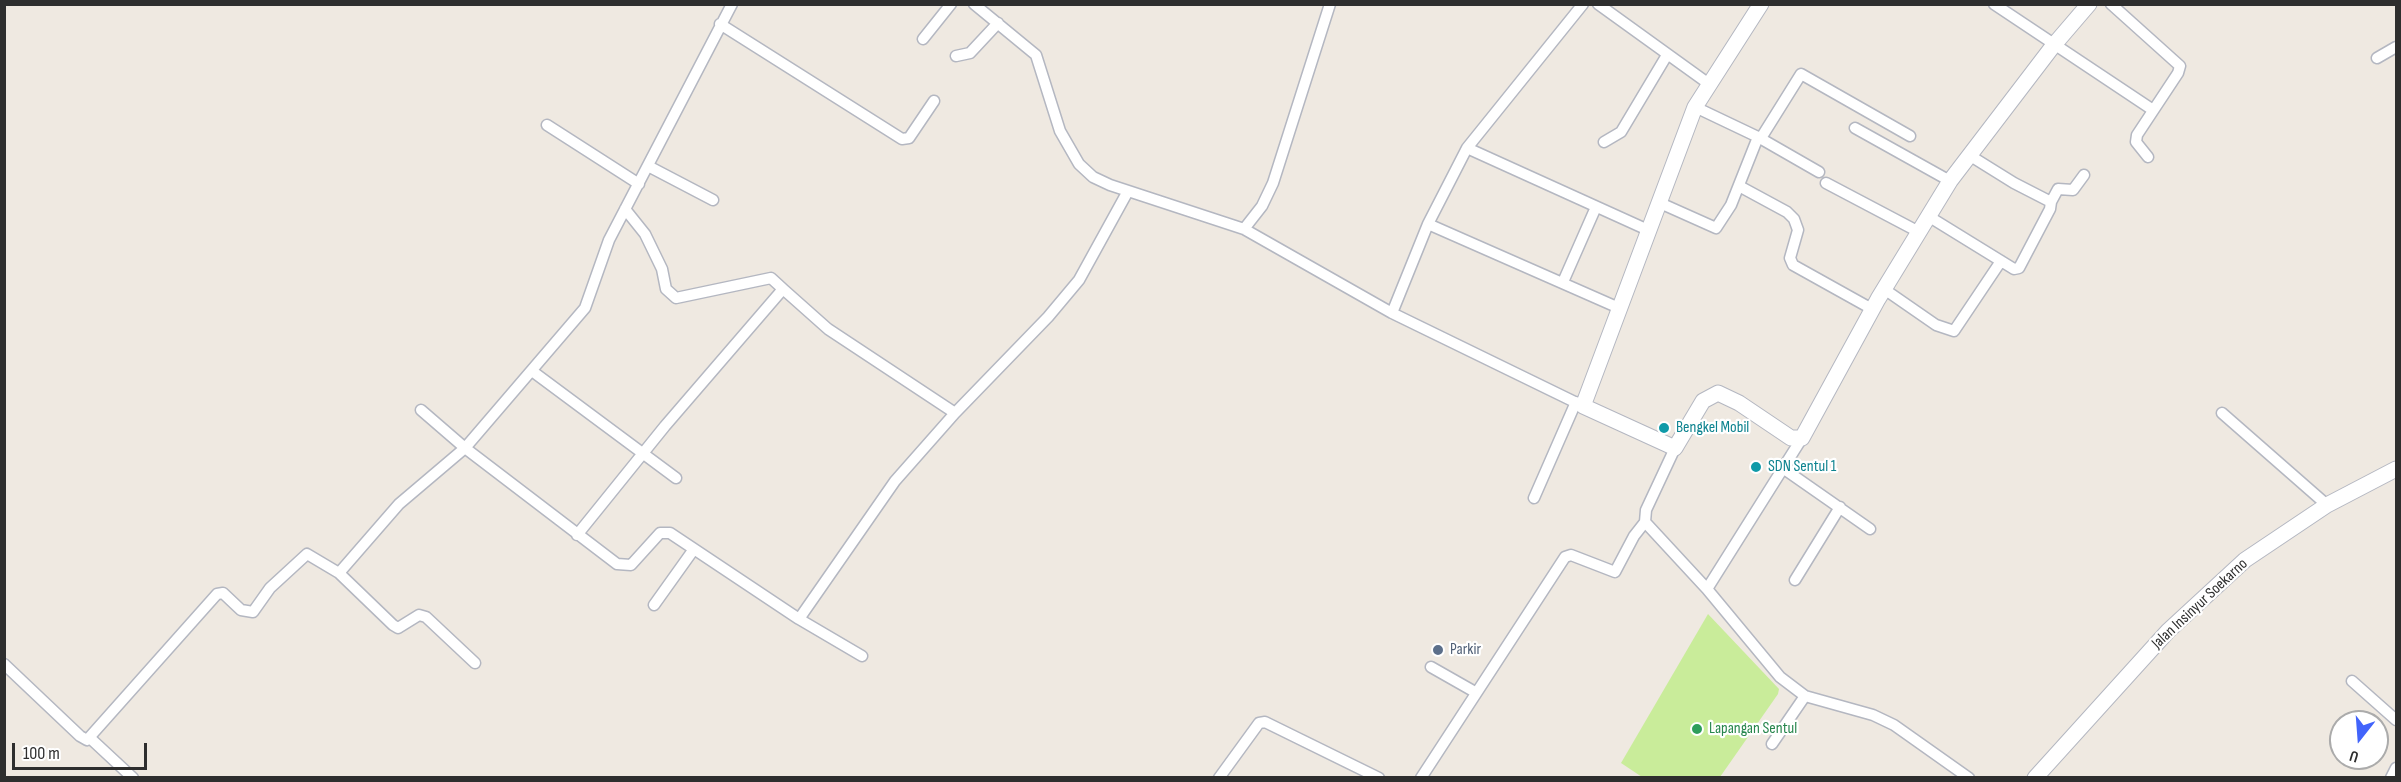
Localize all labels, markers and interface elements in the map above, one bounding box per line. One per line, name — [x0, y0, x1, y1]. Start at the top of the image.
place label: Bengkel Mobil — [1676, 418, 1749, 438]
marker: Bengkel Mobil — [1657, 421, 1671, 435]
place label: SDN Sentul 1 — [1768, 457, 1836, 477]
marker: SDN Sentul 1 — [1749, 460, 1763, 474]
street label: Jalan Insinyur Soekarno — [2148, 555, 2252, 653]
place label: Parkir — [1450, 640, 1481, 660]
marker: Parkir — [1431, 643, 1445, 657]
north arrow — [2329, 710, 2389, 770]
place label: Lapangan Sentul — [1709, 719, 1797, 739]
marker: Lapangan Sentul — [1690, 722, 1704, 736]
scale bar — [15, 731, 150, 769]
text: 100 m — [23, 743, 60, 764]
text: U — [2347, 745, 2361, 766]

